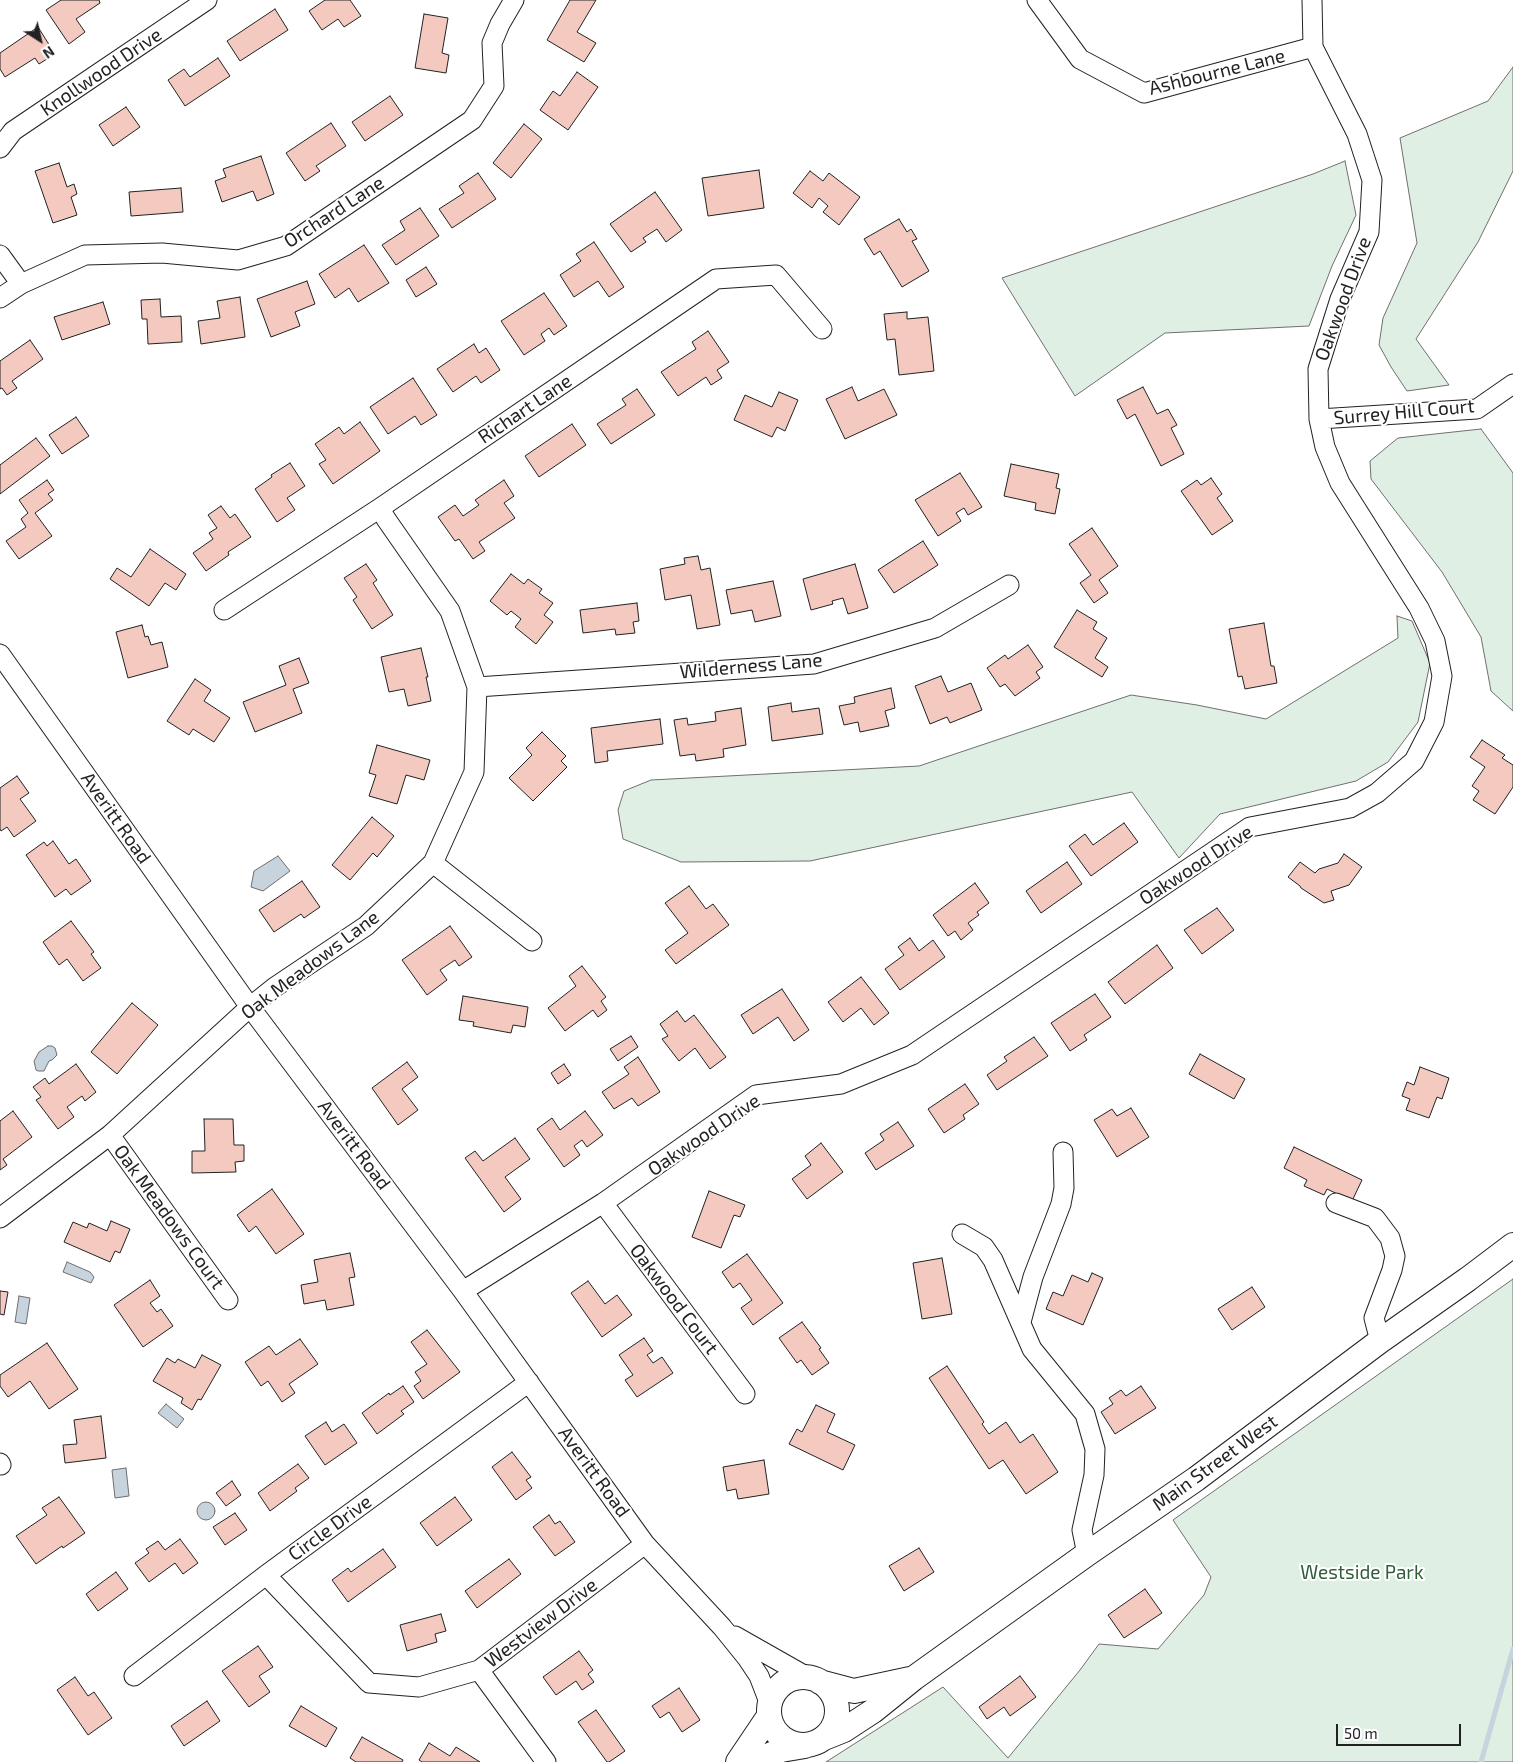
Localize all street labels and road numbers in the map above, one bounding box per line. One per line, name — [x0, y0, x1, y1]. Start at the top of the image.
street label: Knollwood Drive — [36, 23, 166, 121]
street label: Ashbourne Lane — [1147, 44, 1287, 100]
street label: Orchard Lane — [280, 171, 388, 253]
street label: Oakwood Drive — [1310, 234, 1376, 364]
street label: Richart Lane — [474, 369, 576, 449]
street label: Surrey Hill Court — [1333, 394, 1475, 430]
street label: Wilderness Lane — [679, 648, 823, 684]
street label: Averitt Road — [76, 768, 156, 868]
street label: Oakwood Drive — [1135, 820, 1257, 910]
street label: Oak Meadows Lane — [236, 906, 384, 1024]
street label: Oakwood Drive — [644, 1089, 764, 1181]
street label: Averitt Road — [313, 1096, 395, 1194]
street label: Oak Meadows Court — [109, 1140, 229, 1294]
street label: Oakwood Court — [625, 1239, 723, 1359]
street label: Main Street West — [1148, 1410, 1282, 1516]
street label: Averitt Road — [554, 1422, 634, 1522]
street label: Circle Drive — [284, 1490, 376, 1566]
street label: Westview Drive — [480, 1573, 602, 1673]

